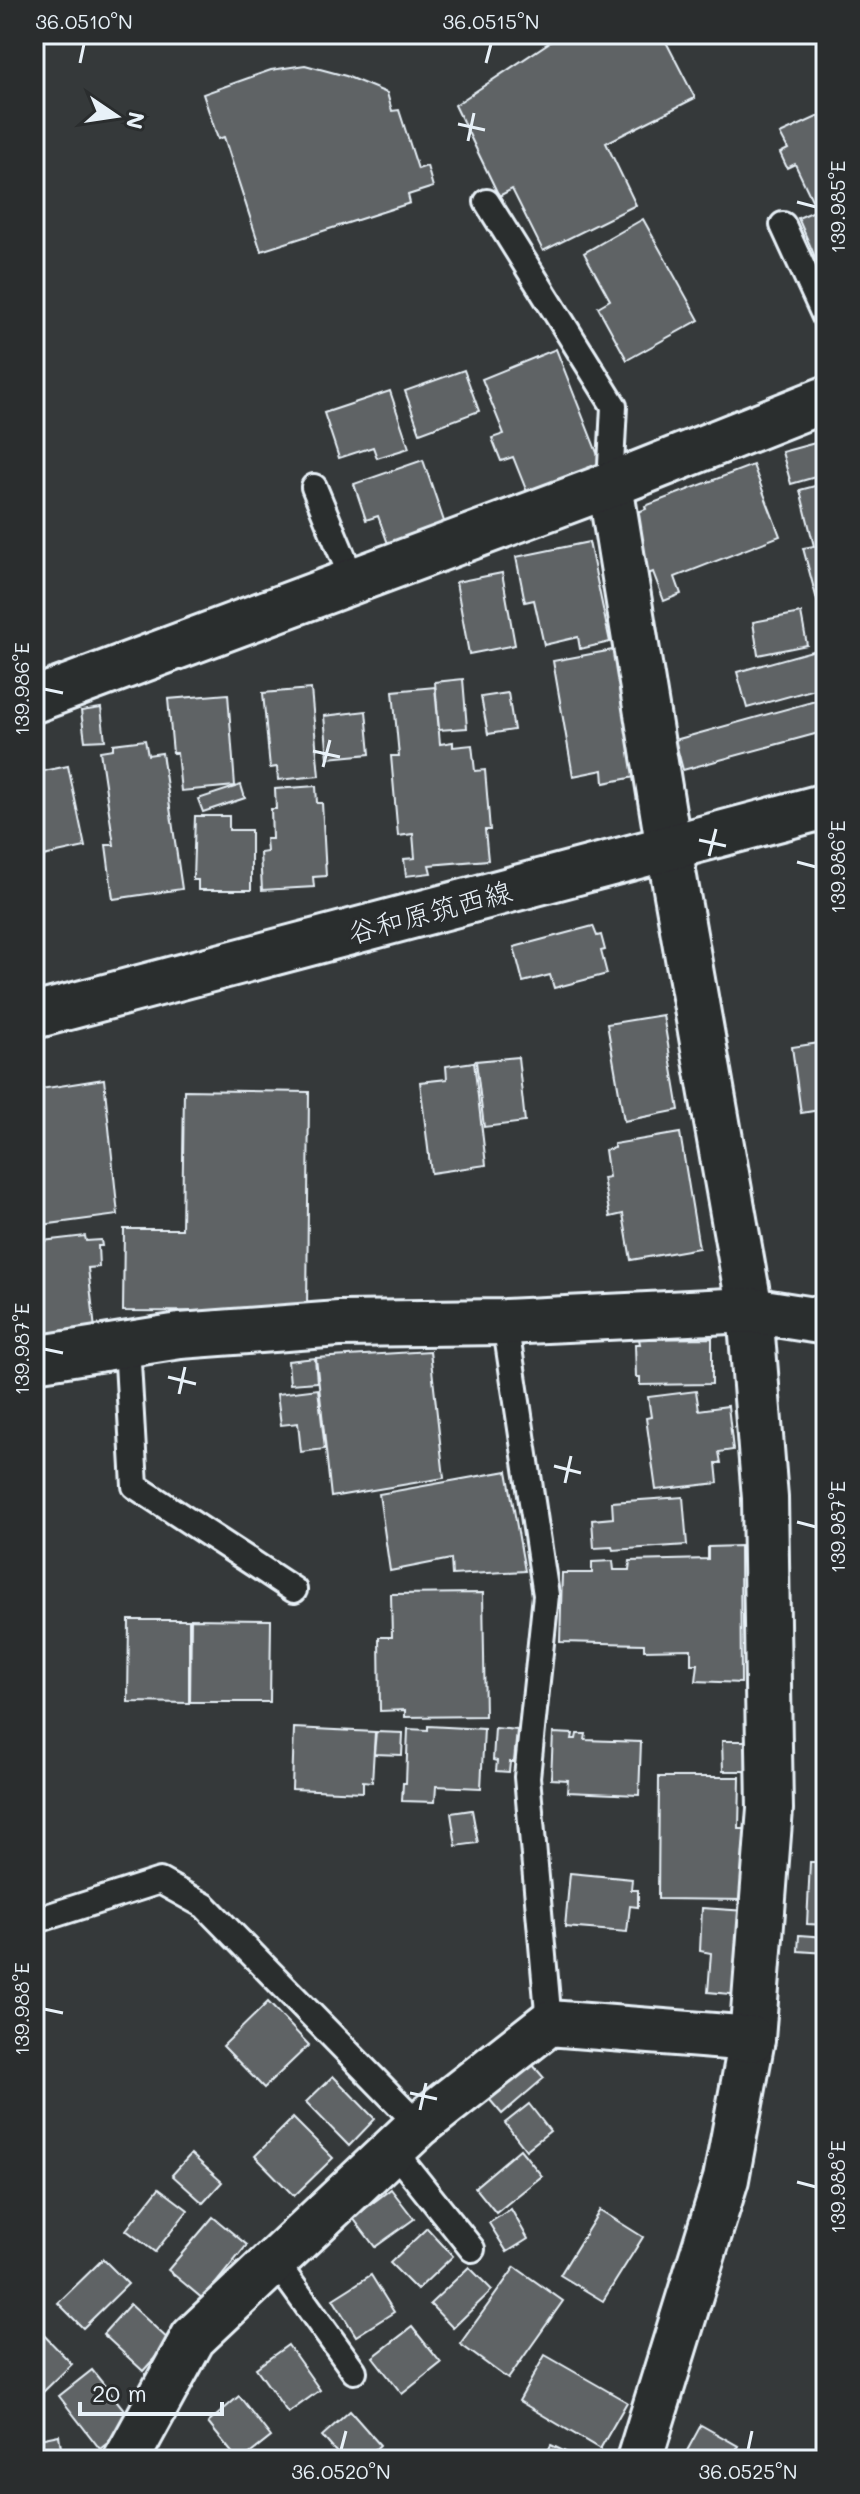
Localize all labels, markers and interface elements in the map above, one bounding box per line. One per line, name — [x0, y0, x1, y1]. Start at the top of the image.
text: 36.0510°N — [35, 8, 133, 34]
text: 36.0515°N — [443, 8, 539, 34]
north arrow — [76, 76, 156, 156]
text: N — [120, 109, 152, 132]
text: 139.985°E — [824, 160, 850, 254]
text: 139.986°E — [8, 642, 34, 736]
text: 139.986°E — [824, 820, 850, 914]
street label: 谷和原筑西線 — [344, 872, 516, 950]
text: 139.987°E — [8, 1303, 34, 1395]
text: 139.987°E — [824, 1481, 850, 1573]
text: 139.988°E — [8, 1962, 34, 2056]
text: 139.988°E — [824, 2140, 850, 2234]
scale bar — [80, 2366, 222, 2416]
text: 20 m — [92, 2377, 147, 2408]
text: 36.0520°N — [291, 2458, 391, 2484]
text: 36.0525°N — [699, 2458, 797, 2484]

